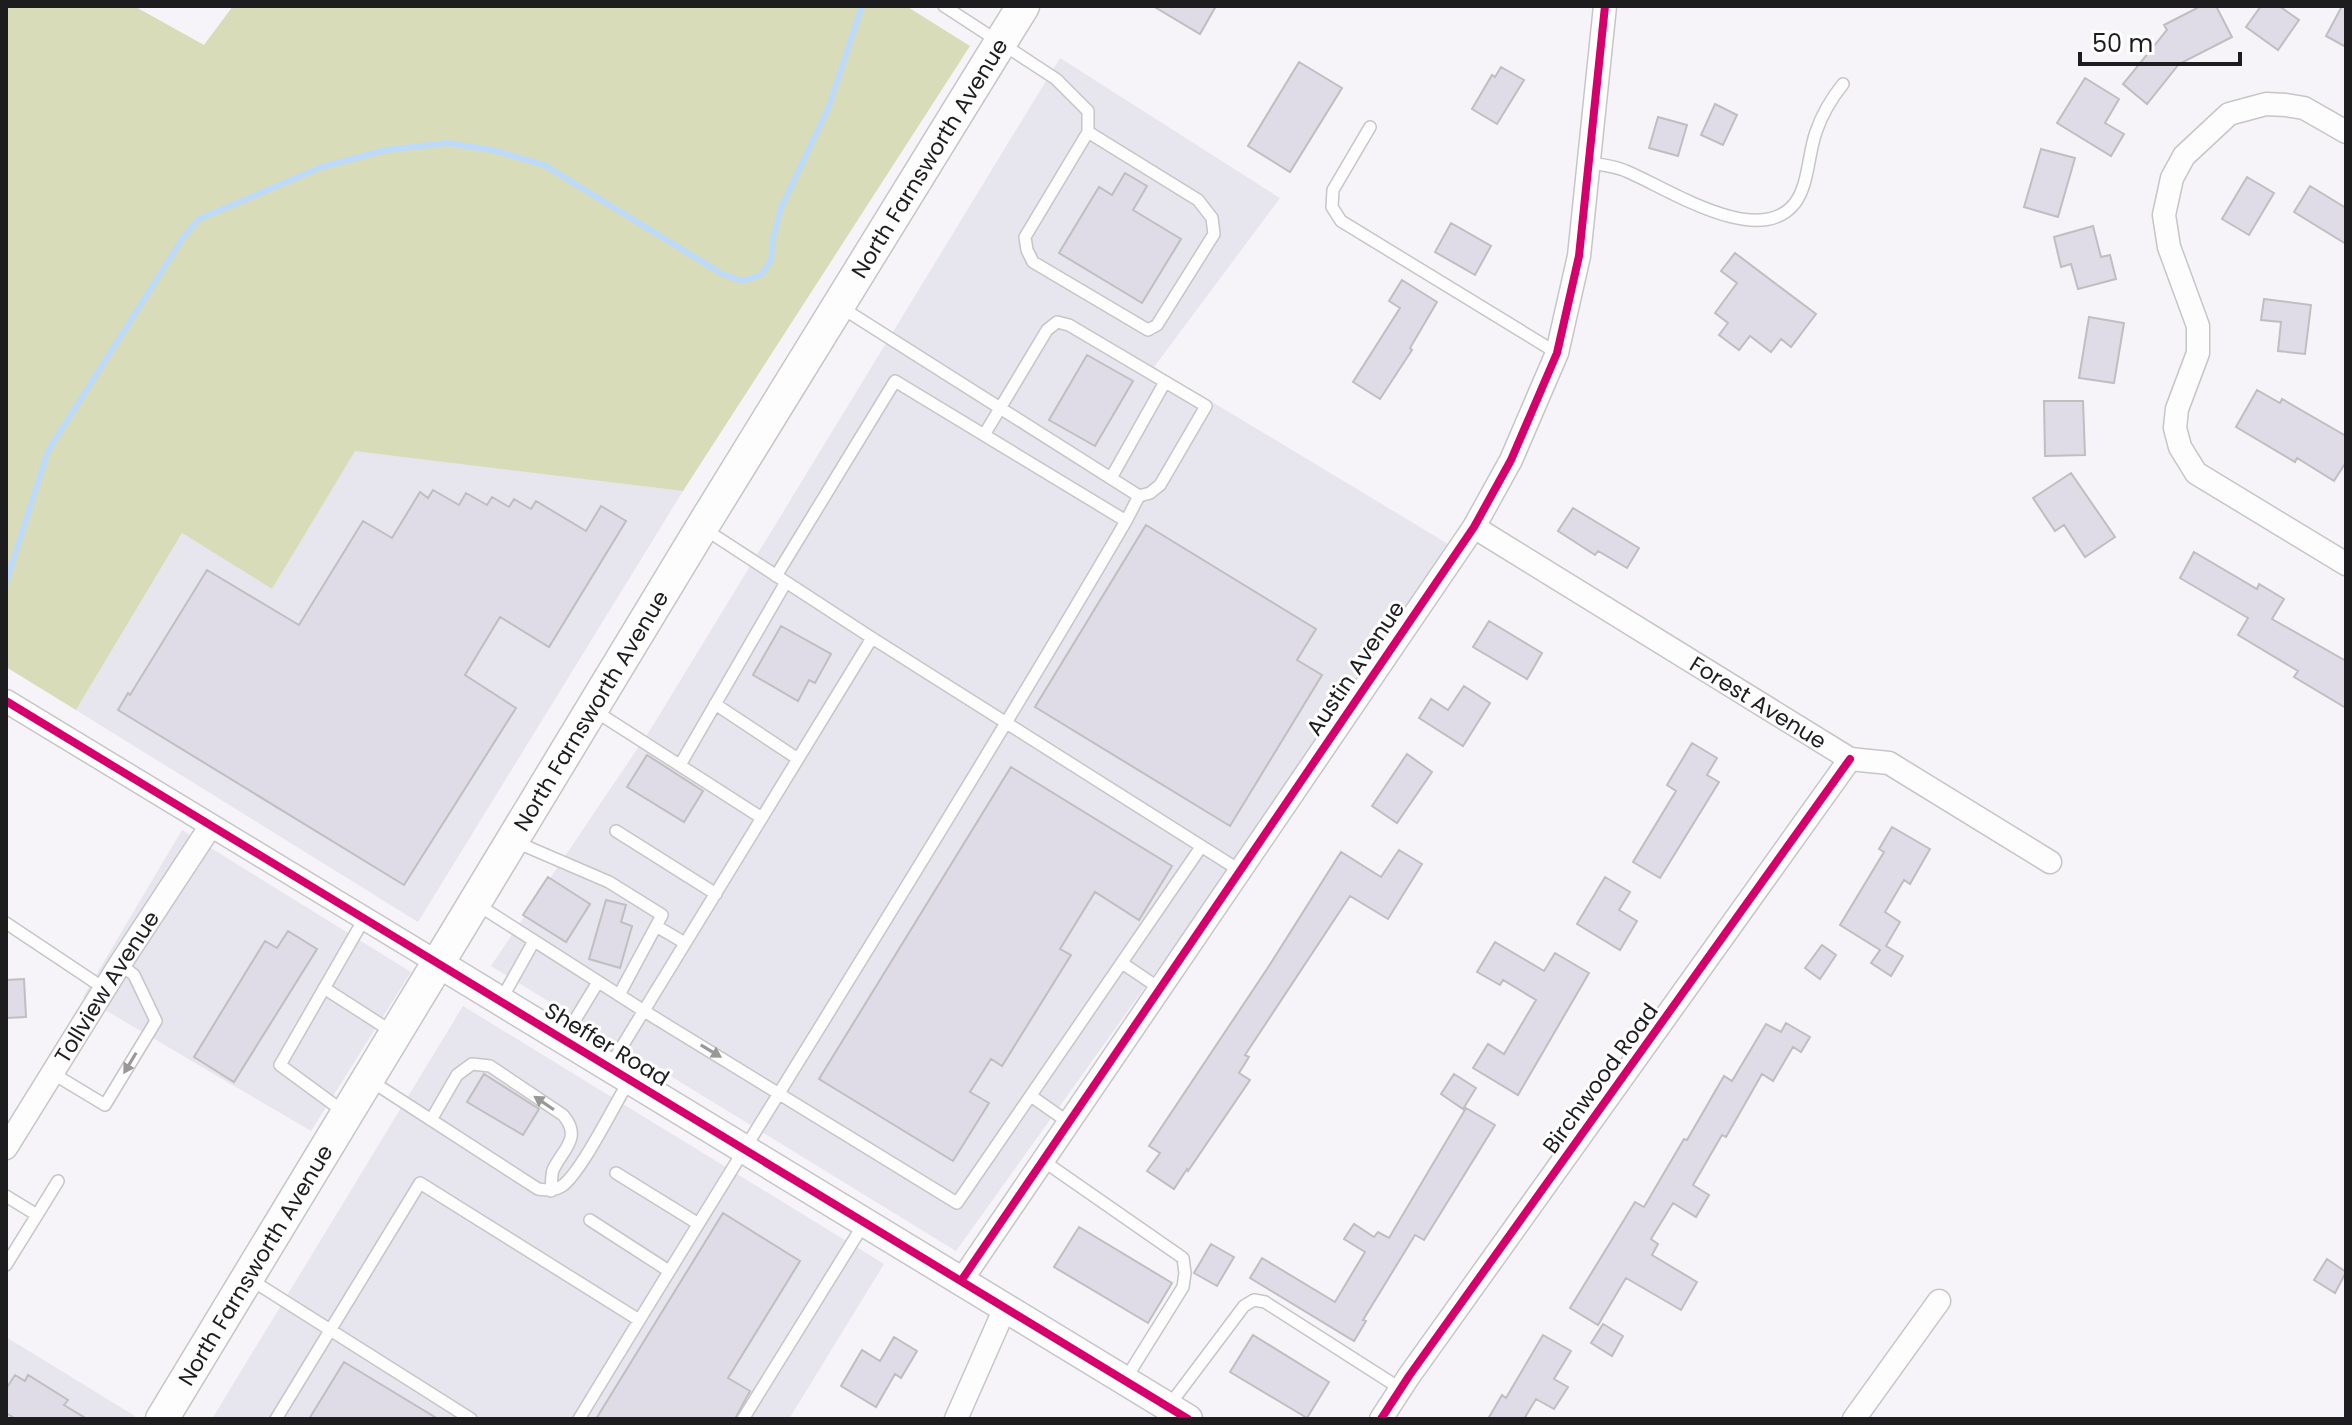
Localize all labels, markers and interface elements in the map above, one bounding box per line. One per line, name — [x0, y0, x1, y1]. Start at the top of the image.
scale bar — [2080, 16, 2240, 66]
text: 50 m — [2092, 27, 2153, 60]
street label: North Farnsworth Avenue — [844, 33, 1015, 284]
street label: North Farnsworth Avenue — [506, 585, 676, 837]
street label: Austin Avenue — [1299, 595, 1412, 742]
street label: Forest Avenue — [1684, 649, 1832, 757]
street label: Tollview Avenue — [47, 905, 167, 1069]
street label: Sheffer Road — [539, 995, 675, 1094]
street label: Birchwood Road — [1535, 997, 1665, 1160]
one-way arrow — [699, 1044, 722, 1058]
one-way arrow — [124, 1052, 138, 1074]
one-way arrow — [534, 1095, 555, 1110]
street label: North Farnsworth Avenue — [171, 1139, 341, 1392]

